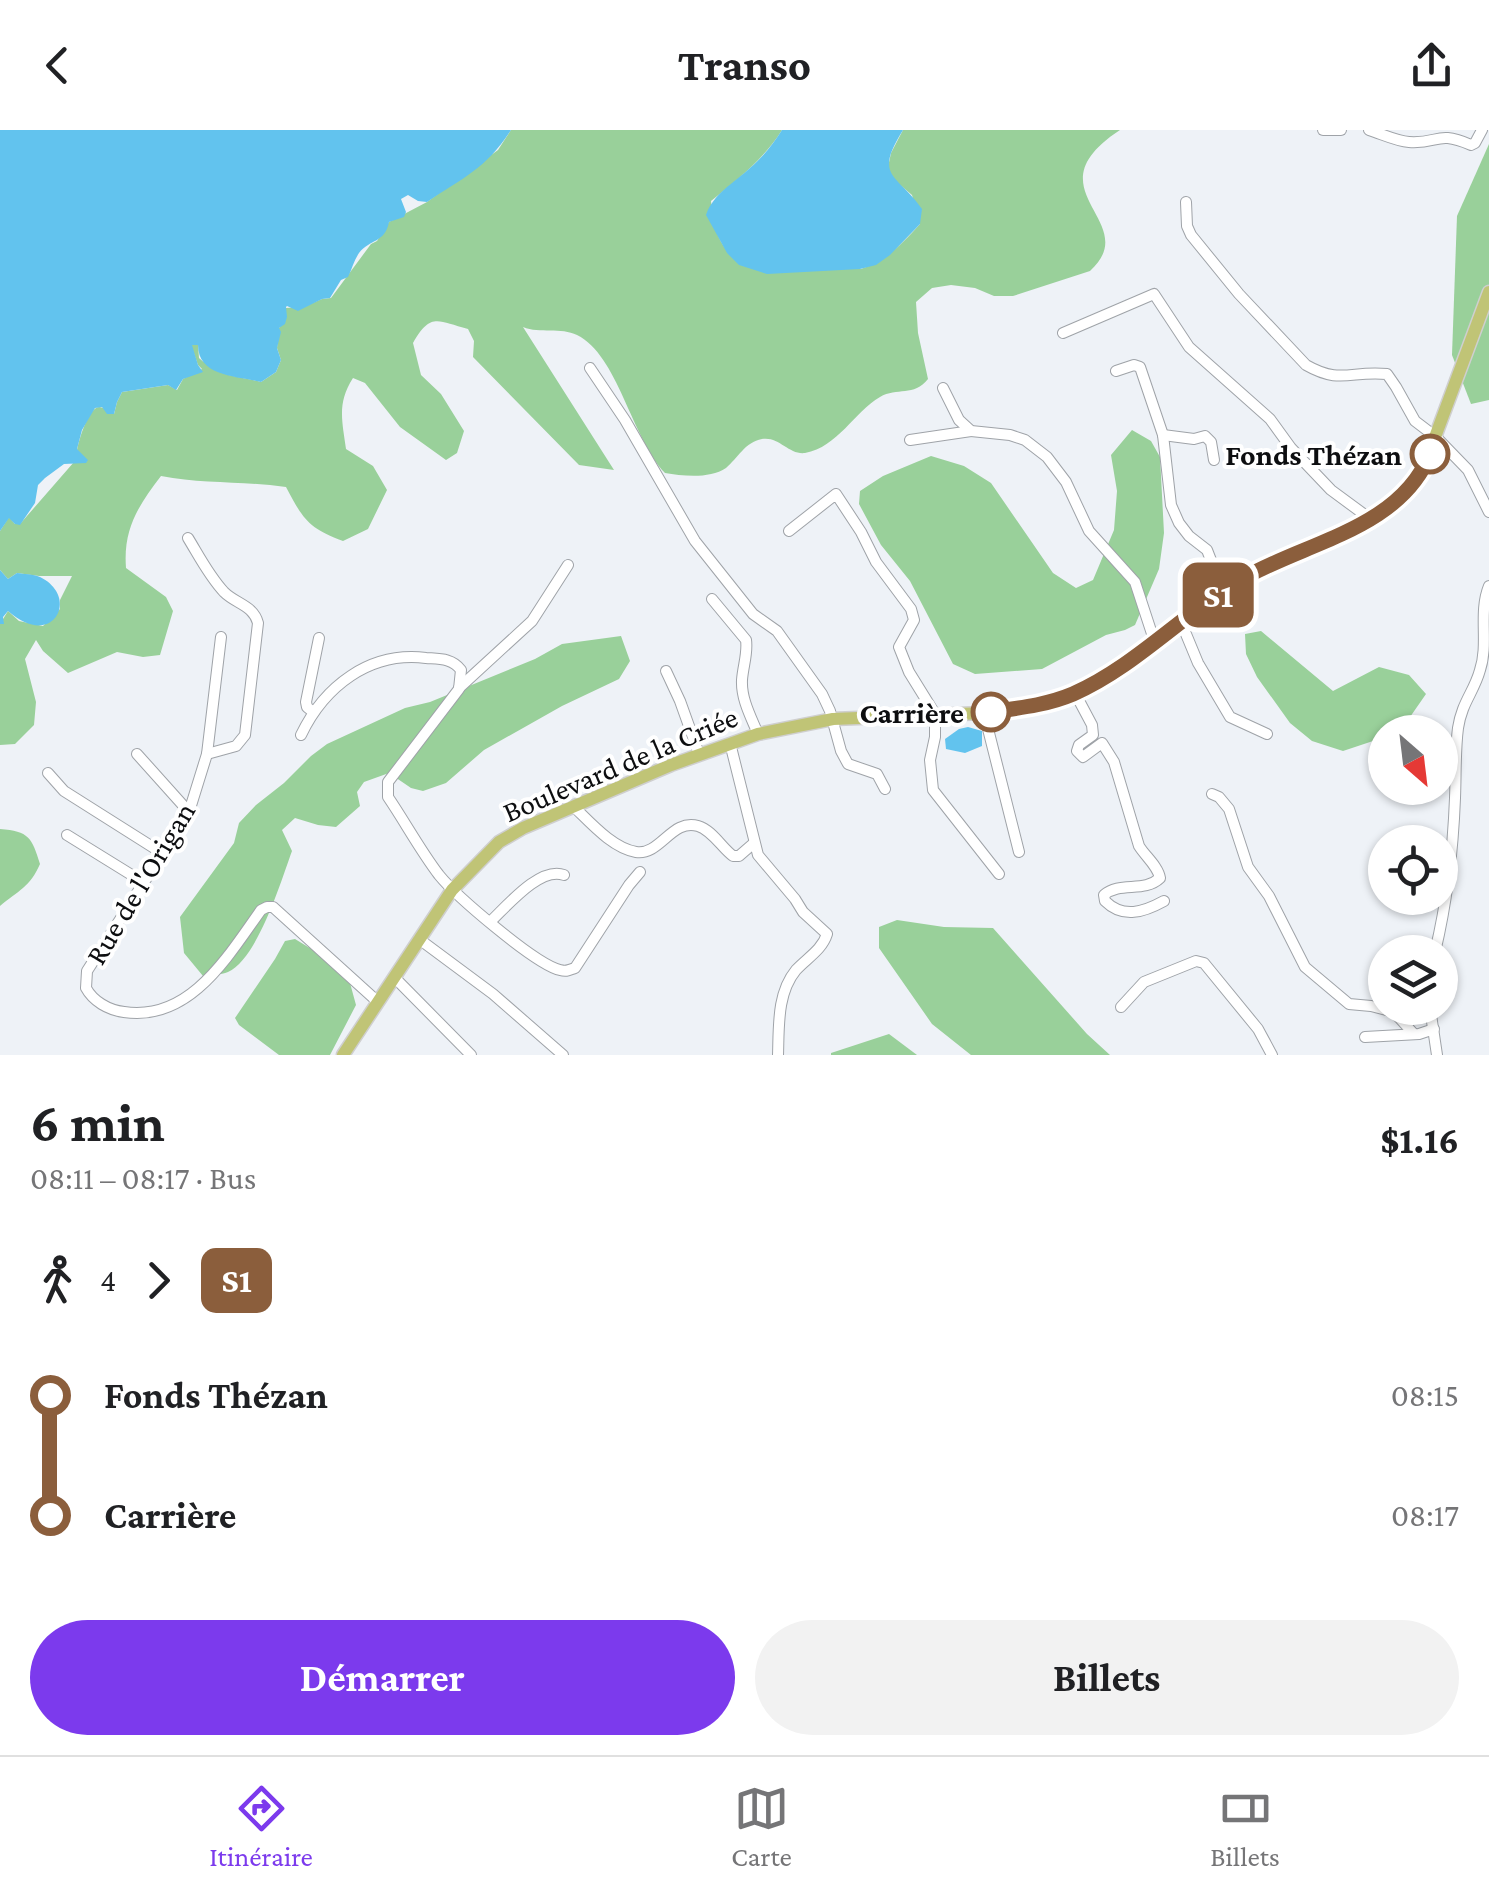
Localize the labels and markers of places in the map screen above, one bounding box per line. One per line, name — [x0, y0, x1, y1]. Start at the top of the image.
marker: Fonds Thézan — [1411, 435, 1449, 473]
place label: Fonds Thézan — [1225, 438, 1402, 471]
marker: Carrière — [972, 693, 1010, 731]
place label: Carrière — [859, 696, 964, 729]

